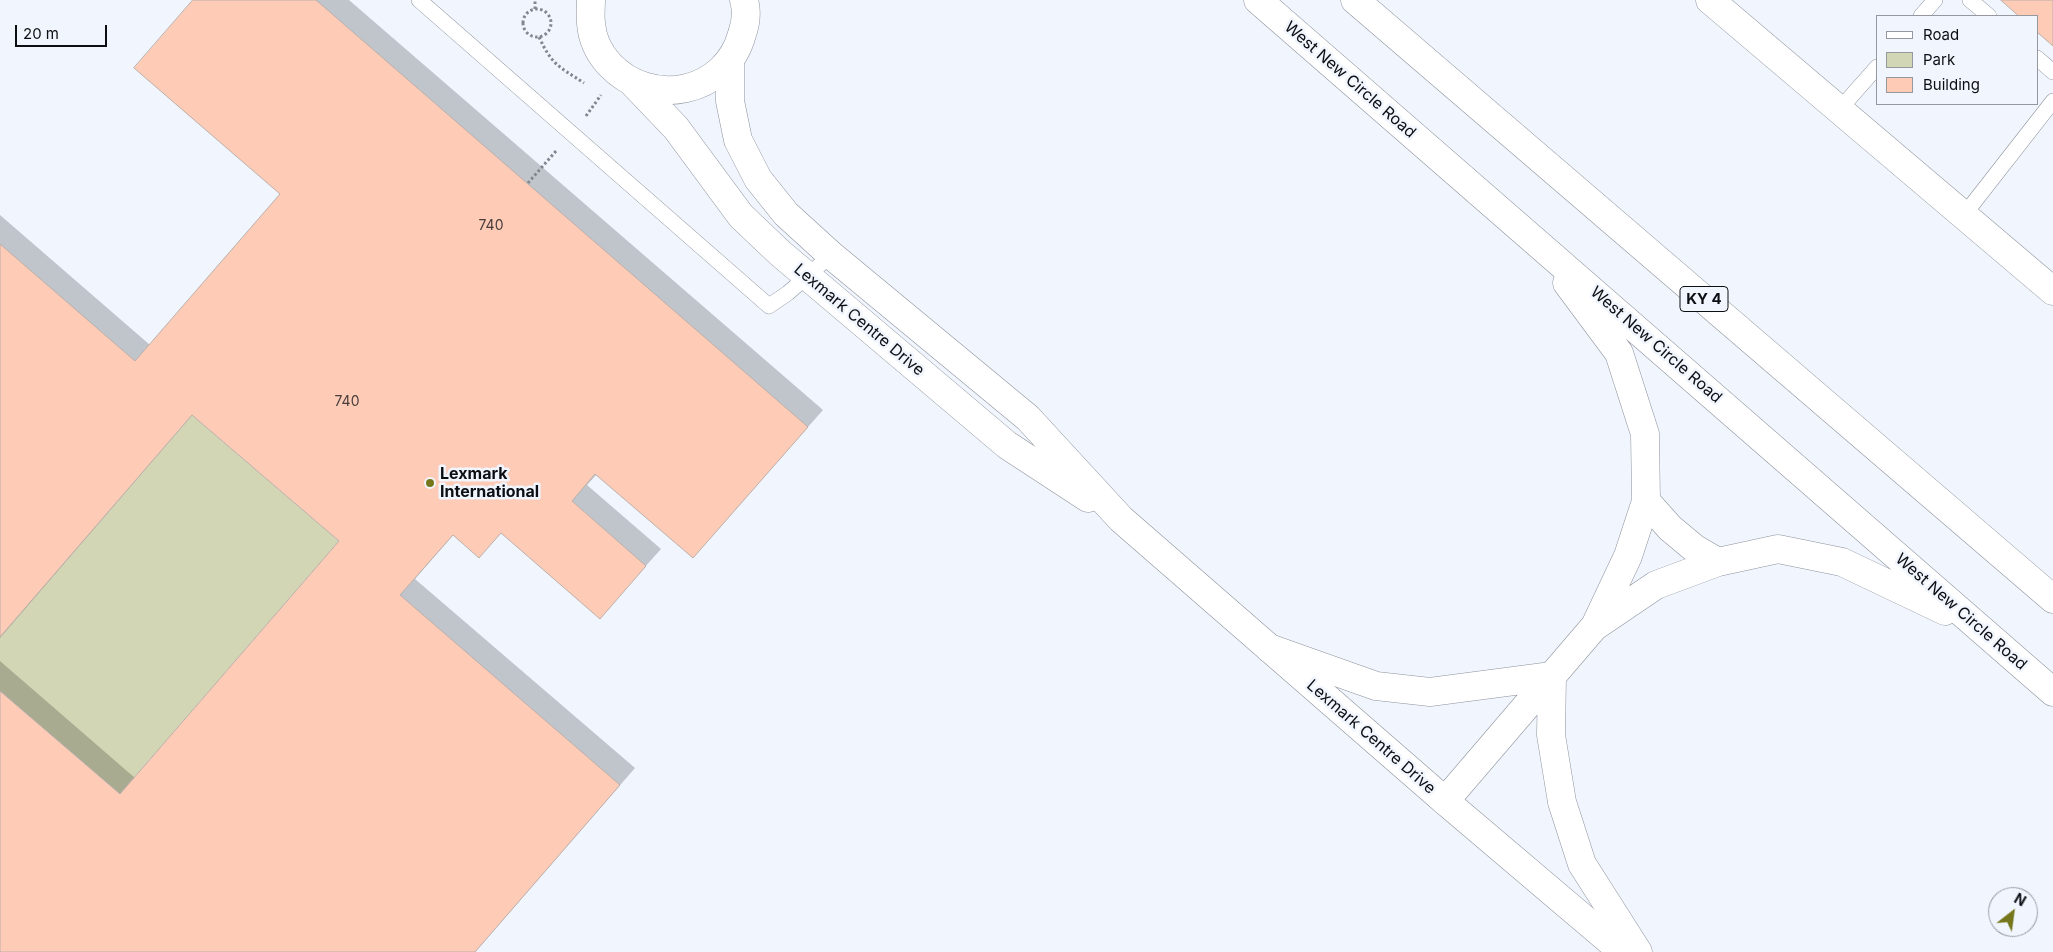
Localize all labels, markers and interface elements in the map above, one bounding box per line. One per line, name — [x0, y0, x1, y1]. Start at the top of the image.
scale bar — [18, 15, 110, 47]
legend — [1876, 15, 2038, 105]
street label: West New Circle Road — [1280, 18, 1420, 142]
text: 20 m — [23, 24, 59, 43]
text: Road — [1923, 25, 1959, 44]
text: Park — [1923, 50, 1955, 69]
text: Building — [1923, 75, 1980, 94]
house number: 740 — [479, 218, 503, 234]
street label: Lexmark Centre Drive — [790, 260, 928, 380]
street label: West New Circle Road — [1586, 283, 1726, 407]
road number: KY 4 — [1680, 286, 1728, 312]
house number: 740 — [335, 394, 359, 410]
place label: Lexmark International — [440, 464, 539, 502]
marker: Lexmark International — [424, 477, 436, 489]
street label: West New Circle Road — [1891, 550, 2031, 674]
street label: Lexmark Centre Drive — [1303, 676, 1439, 798]
north arrow — [1988, 887, 2038, 937]
text: N — [2011, 889, 2029, 909]

